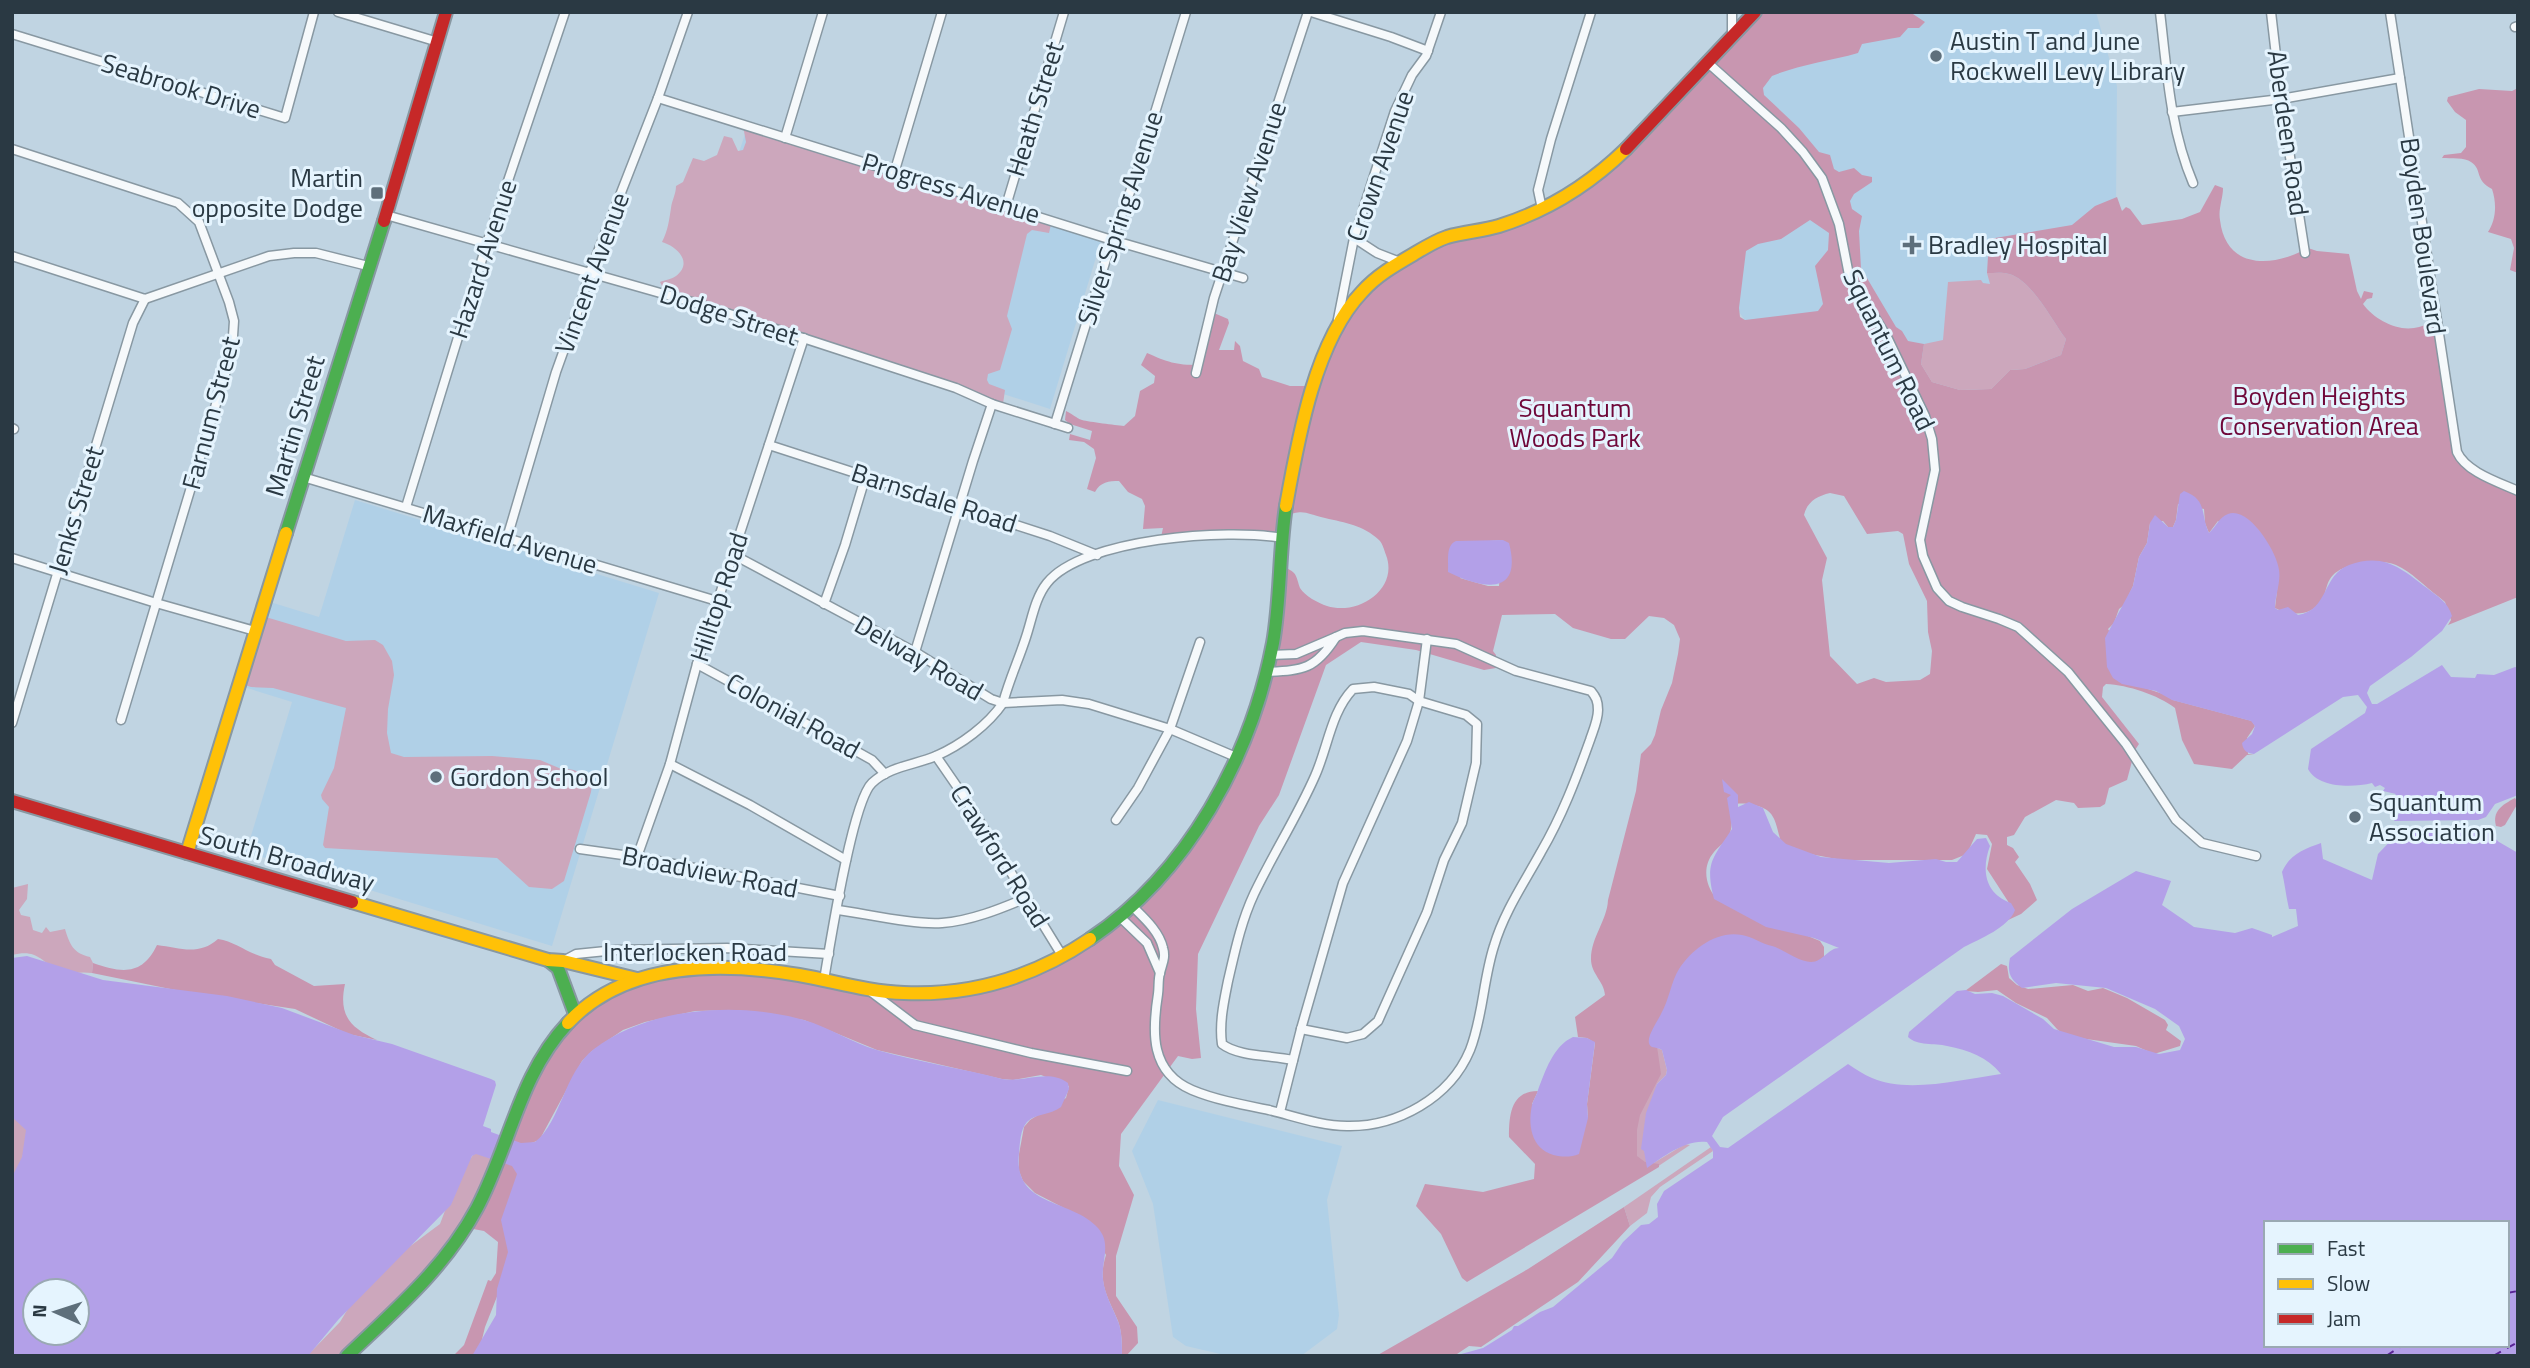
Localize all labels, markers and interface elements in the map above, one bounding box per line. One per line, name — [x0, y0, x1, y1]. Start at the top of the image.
place label: Austin T and June Rockwell Levy Library — [1950, 21, 2185, 90]
street label: Heath Street — [995, 36, 1074, 181]
street label: Seabrook Drive — [96, 43, 266, 128]
marker: Austin T and June Rockwell Levy Library — [1928, 48, 1944, 64]
street label: Aberdeen Road — [2258, 48, 2319, 218]
street label: Crown Avenue — [1335, 85, 1424, 247]
street label: Bay View Avenue — [1201, 96, 1296, 287]
street label: Silver Spring Avenue — [1067, 106, 1172, 330]
street label: Boyden Boulevard — [2390, 135, 2457, 337]
street label: Progress Avenue — [857, 142, 1045, 233]
place label: Martin opposite Dodge — [192, 158, 363, 227]
street label: Hazard Avenue — [438, 174, 527, 343]
marker: Martin opposite Dodge — [369, 185, 385, 201]
street label: Vincent Avenue — [544, 187, 639, 359]
place label: Bradley Hospital — [1928, 225, 2108, 264]
marker: Bradley Hospital — [1902, 235, 1922, 255]
street label: Squantum Road — [1834, 263, 1945, 437]
street label: Dodge Street — [655, 274, 803, 355]
street label: Farnum Street — [171, 332, 250, 494]
street label: Martin Street — [255, 351, 334, 501]
park label: Boyden Heights Conservation Area — [2219, 376, 2419, 445]
park label: Squantum Woods Park — [1509, 388, 1641, 457]
street label: Jenks Street — [38, 441, 113, 579]
street label: Barnsdale Road — [846, 452, 1022, 543]
street label: Maxfield Avenue — [418, 493, 602, 584]
street label: Hilltop Road — [679, 527, 758, 667]
street label: Delway Road — [848, 605, 991, 710]
street label: Colonial Road — [719, 663, 867, 769]
place label: Gordon School — [450, 757, 608, 796]
marker: Gordon School — [428, 769, 444, 785]
street label: Crawford Road — [941, 777, 1060, 935]
place label: Squantum Association — [2369, 782, 2495, 851]
marker: Squantum Association — [2347, 809, 2363, 825]
street label: South Broadway — [195, 815, 379, 902]
street label: Broadview Road — [619, 835, 801, 908]
street label: Interlocken Road — [603, 932, 787, 971]
legend — [2264, 1221, 2509, 1347]
text: Fast — [2327, 1232, 2366, 1264]
text: Slow — [2327, 1267, 2370, 1299]
north arrow — [21, 1277, 91, 1347]
text: Jam — [2327, 1302, 2361, 1334]
text: N — [24, 1304, 53, 1318]

